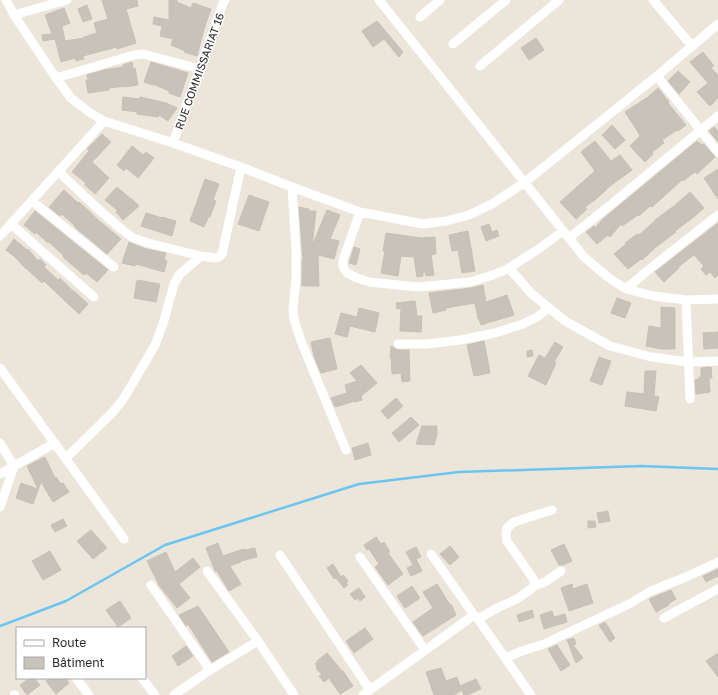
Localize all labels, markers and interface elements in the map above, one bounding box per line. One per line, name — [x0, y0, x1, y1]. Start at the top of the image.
street label: RUE COMMISSARIAT 16 — [172, 11, 226, 131]
legend — [16, 627, 146, 679]
text: Route — [52, 635, 86, 650]
text: Bâtiment — [52, 655, 105, 670]

